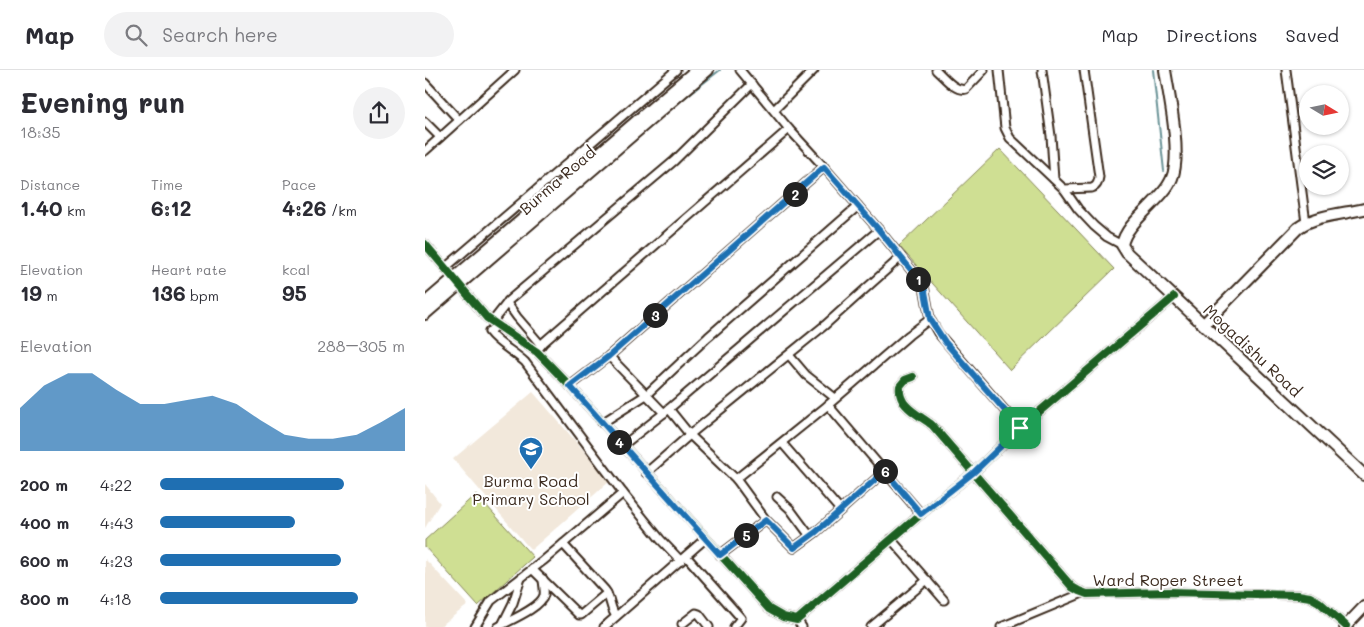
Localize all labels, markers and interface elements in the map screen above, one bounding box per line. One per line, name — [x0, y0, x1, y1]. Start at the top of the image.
search box — [104, 12, 454, 57]
text: Map — [25, 19, 74, 50]
icon: search — [122, 21, 150, 49]
text: Search here — [162, 22, 278, 47]
text: Map — [1101, 23, 1138, 47]
text: Directions — [1166, 23, 1258, 47]
text: Saved — [1286, 23, 1339, 47]
text: Evening run — [20, 84, 185, 120]
north arrow — [1299, 85, 1349, 135]
map controls — [1299, 85, 1349, 195]
button: share — [353, 87, 405, 139]
text: 18:35 — [20, 121, 61, 142]
street label: Burma Road — [514, 141, 600, 219]
button: layers — [1299, 145, 1349, 195]
text: Distance — [20, 175, 80, 194]
text: Time — [151, 175, 183, 194]
text: Pace — [282, 175, 316, 194]
pin: 2 — [783, 182, 807, 206]
text: 2 — [792, 185, 799, 204]
text: 1.40 — [20, 194, 63, 221]
text: 6:12 — [151, 194, 191, 221]
text: 4:26 — [282, 194, 326, 221]
text: km — [63, 201, 86, 220]
text: /km — [326, 201, 357, 220]
text: Elevation — [20, 260, 83, 279]
text: Heart rate — [151, 260, 227, 279]
text: kcal — [282, 260, 310, 279]
pin: 1 — [905, 266, 931, 292]
text: 1 — [915, 270, 922, 289]
text: 19 — [20, 279, 42, 306]
text: 136 — [151, 279, 186, 306]
text: 95 — [282, 279, 307, 306]
text: m — [42, 286, 58, 305]
text: bpm — [186, 286, 219, 305]
street label: Mogadishu Road — [1199, 299, 1307, 401]
pin: 3 — [643, 302, 667, 328]
text: 3 — [651, 306, 660, 325]
text: Elevation — [20, 335, 92, 356]
text: 288–305 m — [317, 335, 405, 356]
pin — [999, 407, 1041, 449]
icon: arrive — [1006, 414, 1034, 442]
pin: 4 — [607, 430, 631, 454]
text: 4 — [615, 433, 624, 452]
school or university icon: Burma Road Primary School — [518, 436, 544, 470]
pin: 6 — [873, 458, 897, 484]
text: 6 — [881, 462, 890, 481]
place label: Burma Road Primary School — [472, 470, 590, 509]
text: 200 m — [20, 474, 68, 495]
text: 4:22 — [100, 474, 132, 495]
text: 400 m — [20, 512, 69, 533]
text: 4:43 — [100, 512, 133, 533]
pin: 5 — [733, 522, 759, 548]
text: 5 — [742, 526, 751, 545]
text: 600 m — [20, 550, 69, 571]
text: 4:23 — [100, 550, 133, 571]
street label: Ward Roper Street — [1093, 569, 1243, 590]
text: 800 m — [20, 588, 69, 609]
text: 4:18 — [100, 588, 131, 609]

